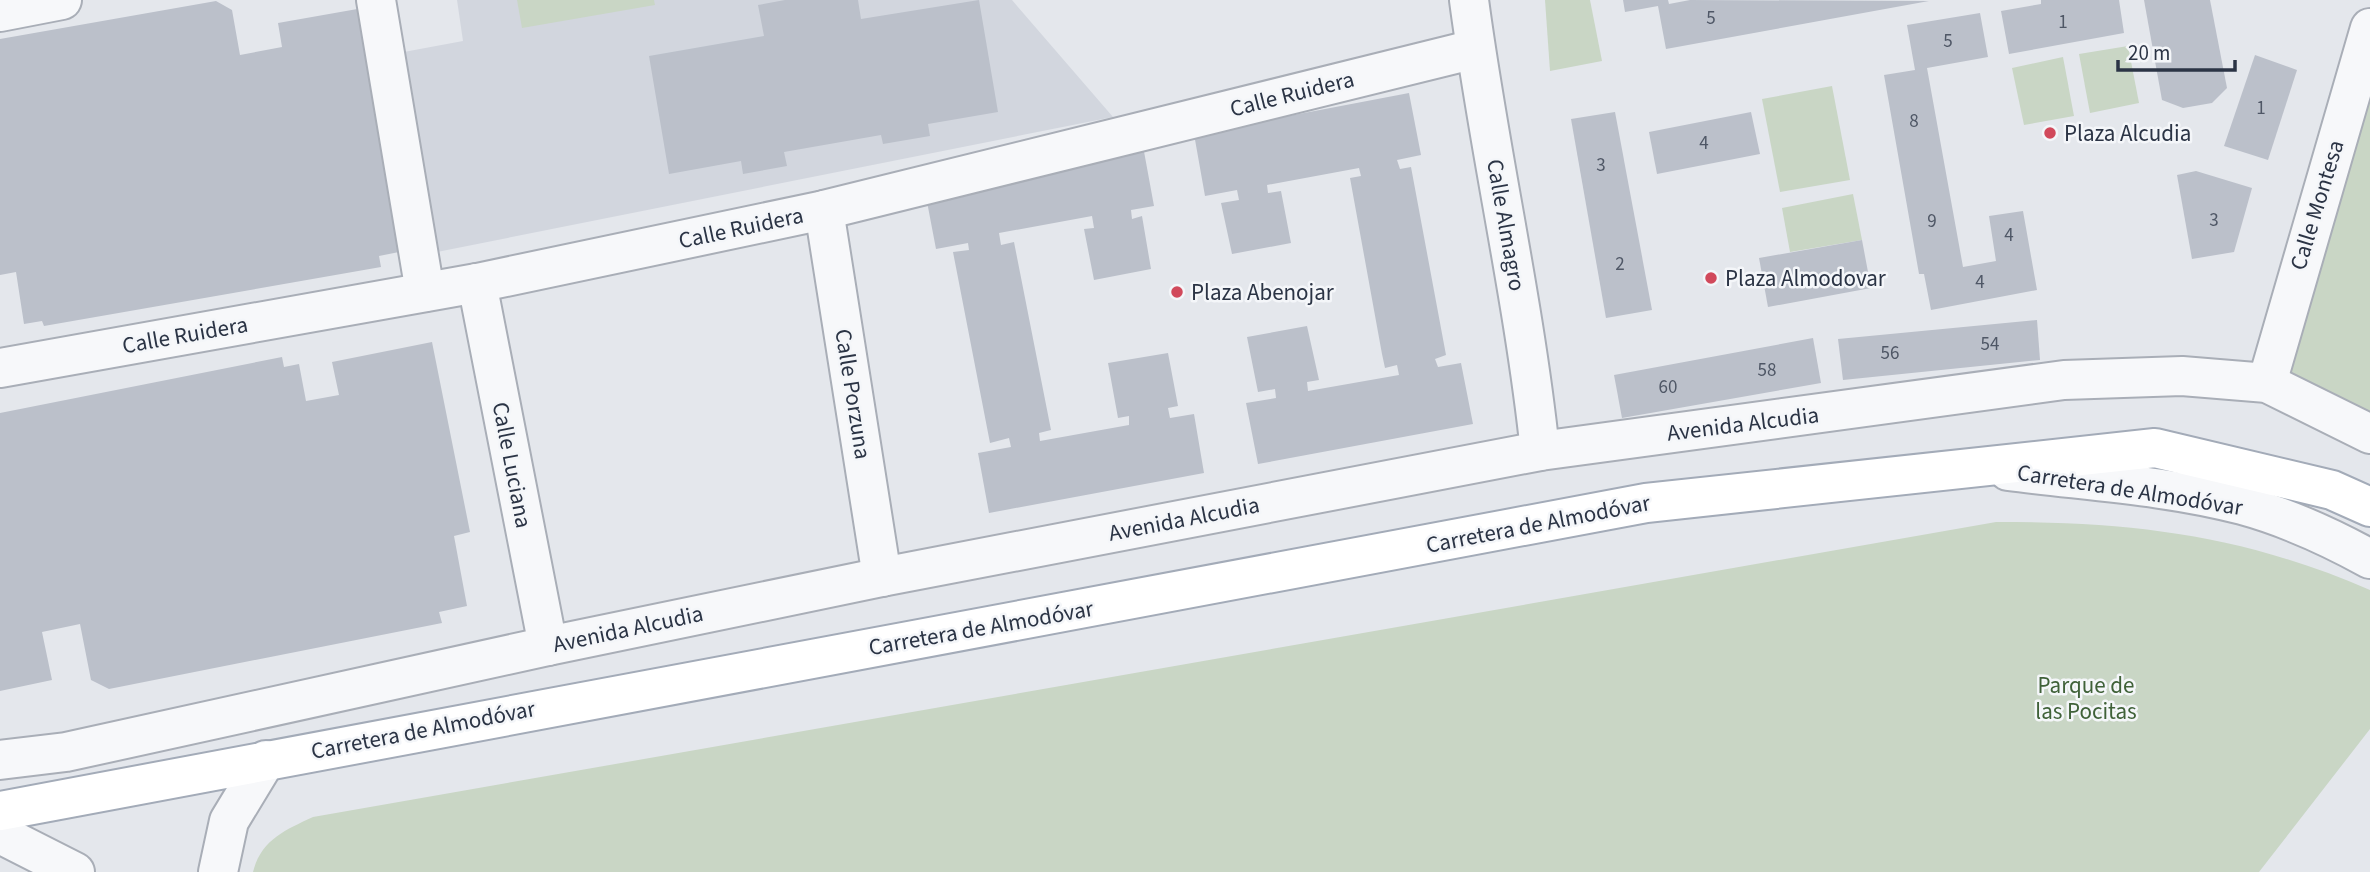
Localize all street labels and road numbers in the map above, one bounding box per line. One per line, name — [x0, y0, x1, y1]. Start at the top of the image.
street label: Calle Ruidera — [1226, 63, 1358, 125]
street label: Calle Montesa — [2282, 136, 2352, 274]
street label: Calle Almagro — [1478, 156, 1534, 294]
street label: Calle Ruidera — [675, 199, 807, 257]
street label: Calle Ruidera — [120, 308, 250, 362]
street label: Calle Porzuna — [826, 326, 880, 462]
street label: Avenida Alcudia — [1665, 398, 1821, 450]
street label: Calle Luciana — [484, 399, 540, 531]
street label: Carretera de Almodóvar — [2015, 456, 2246, 524]
street label: Carretera de Almodóvar — [1423, 486, 1654, 562]
street label: Avenida Alcudia — [1106, 488, 1262, 550]
street label: Carretera de Almodóvar — [866, 592, 1097, 664]
street label: Avenida Alcudia — [550, 597, 706, 661]
street label: Carretera de Almodóvar — [308, 692, 539, 768]

